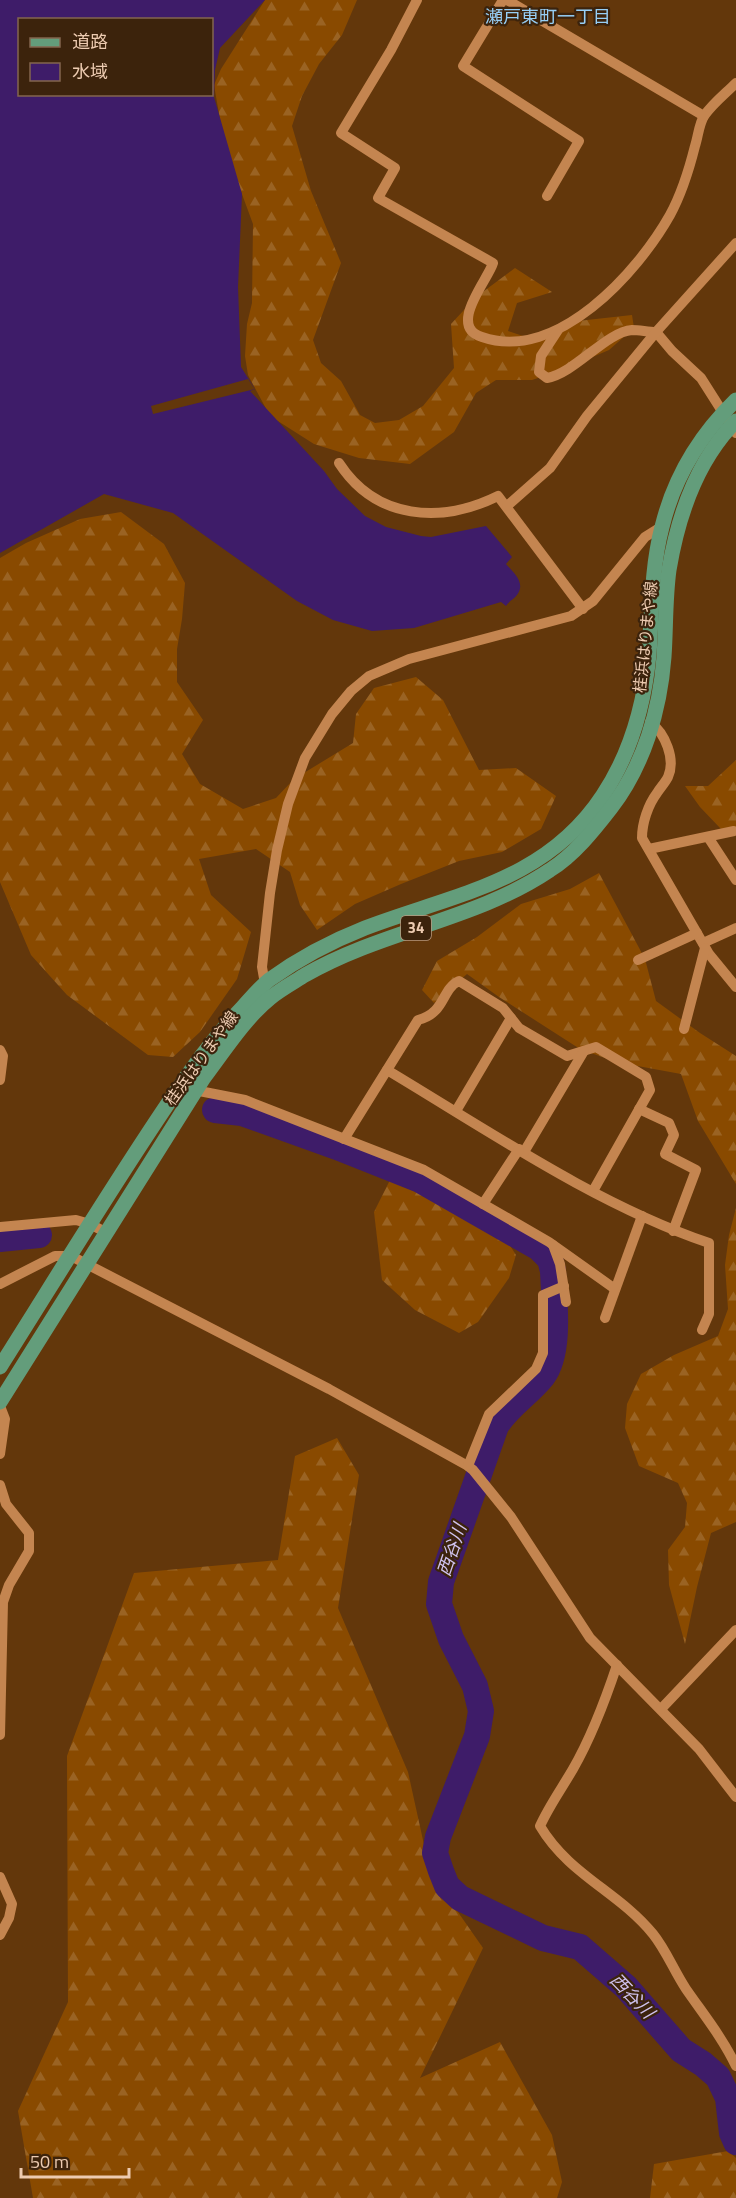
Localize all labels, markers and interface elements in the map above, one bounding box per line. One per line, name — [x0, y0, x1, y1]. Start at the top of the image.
district label: 瀬戸東町一丁目 — [485, 3, 611, 30]
legend — [18, 18, 213, 96]
text: 道路 — [72, 28, 108, 55]
text: 水域 — [72, 58, 108, 85]
street label: 桂浜はりまや線 — [627, 580, 663, 694]
road number: 34 — [401, 916, 431, 940]
street label: 桂浜はりまや線 — [158, 1006, 244, 1110]
water label: 西谷川 — [430, 1518, 474, 1580]
water label: 西谷川 — [604, 1967, 662, 2026]
scale bar — [21, 2141, 129, 2179]
text: 50 m — [30, 2148, 69, 2175]

